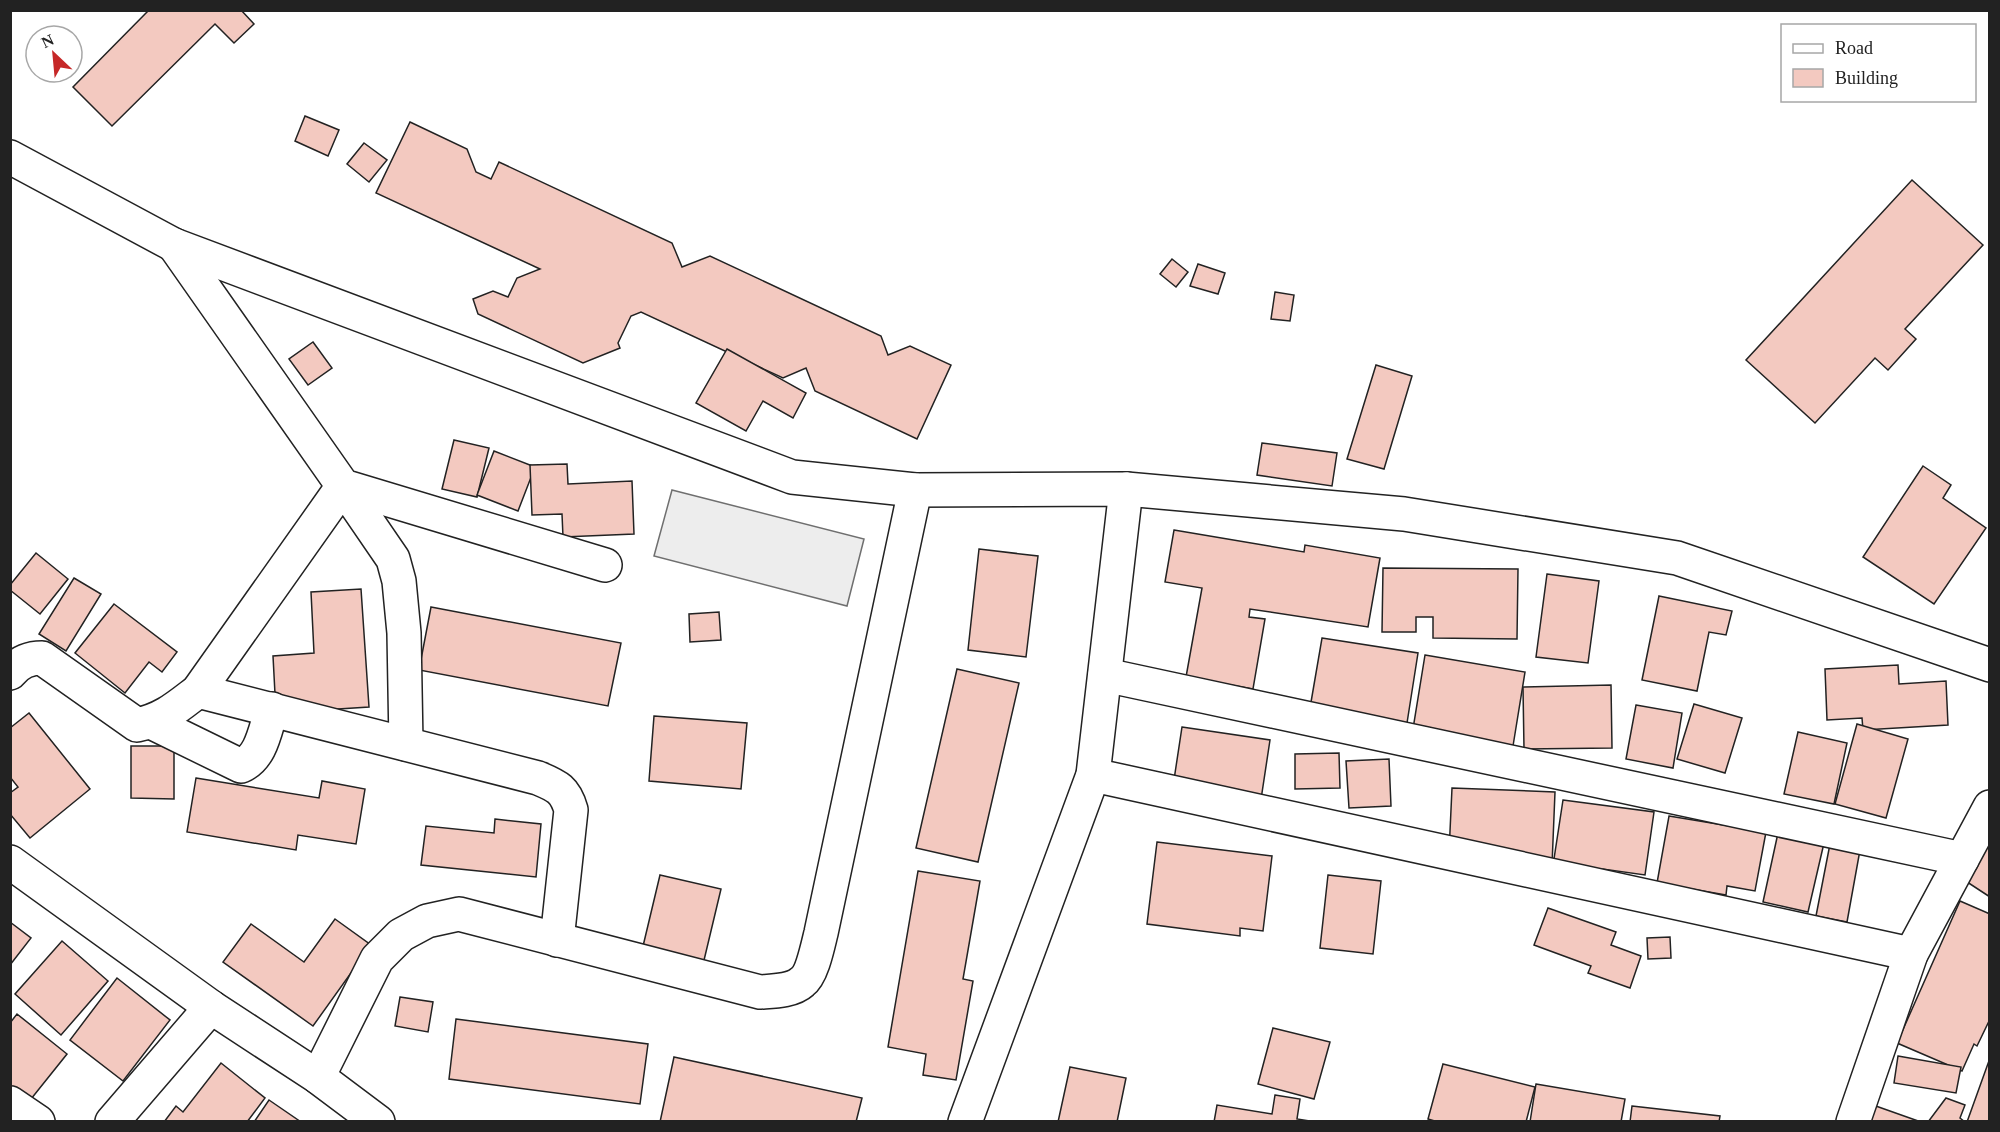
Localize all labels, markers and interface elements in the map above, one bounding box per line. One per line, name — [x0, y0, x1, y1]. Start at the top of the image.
north arrow — [24, 24, 84, 84]
legend — [1781, 24, 1976, 102]
text: N — [39, 31, 57, 51]
text: Road — [1835, 38, 1873, 58]
text: Building — [1835, 68, 1898, 88]

